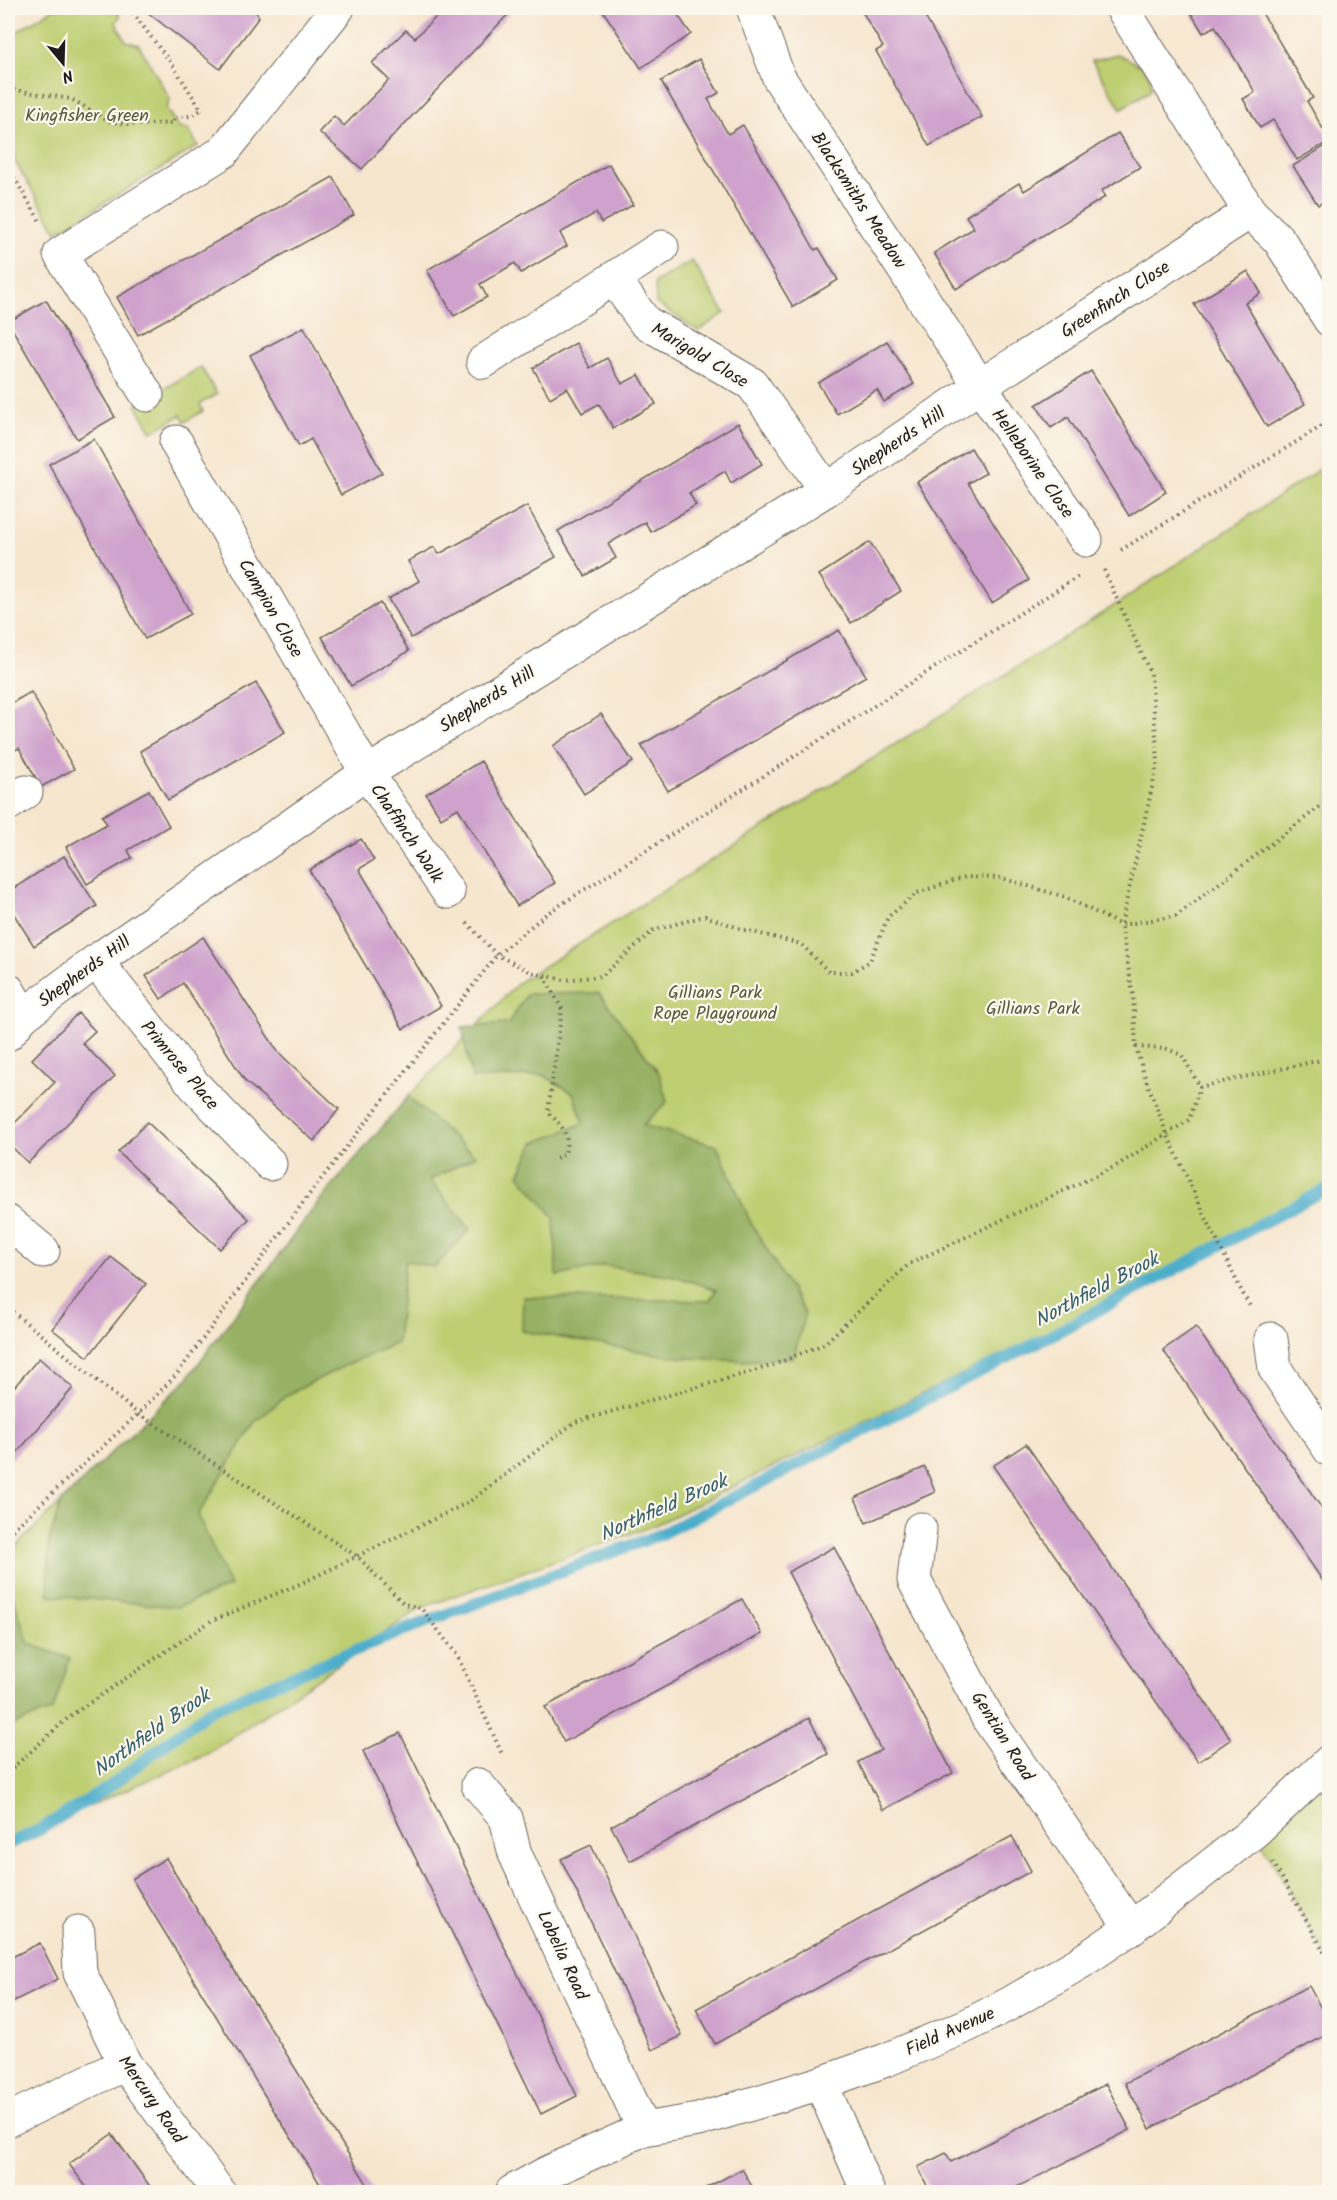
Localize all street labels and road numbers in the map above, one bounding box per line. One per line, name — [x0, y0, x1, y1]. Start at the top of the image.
street label: Blacksmiths Meadow — [802, 126, 914, 276]
street label: Greenfinch Close — [1055, 254, 1176, 347]
street label: Marigold Close — [645, 316, 754, 397]
street label: Shepherds Hill — [846, 400, 952, 485]
street label: Helleborine Close — [983, 403, 1081, 525]
street label: Campion Close — [230, 554, 310, 664]
street label: Shepherds Hill — [434, 659, 542, 741]
street label: Chaffinch Walk — [362, 778, 450, 890]
street label: Shepherds Hill — [32, 928, 138, 1016]
street label: Primrose Place — [132, 1014, 225, 1117]
street label: Gentian Road — [963, 1686, 1041, 1788]
street label: Lobelia Road — [528, 1906, 595, 2006]
street label: Field Avenue — [901, 2000, 1000, 2065]
street label: Mercury Road — [109, 2050, 193, 2151]

